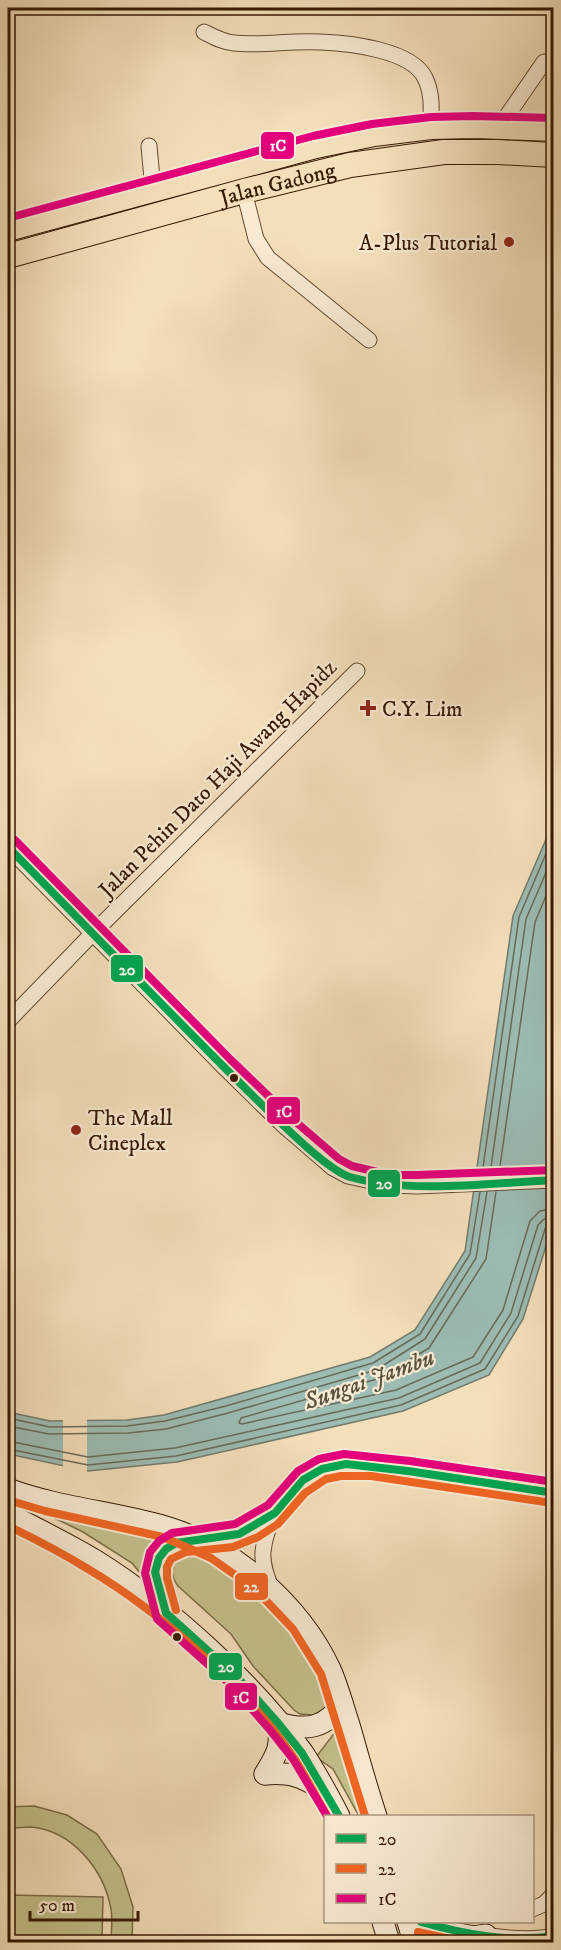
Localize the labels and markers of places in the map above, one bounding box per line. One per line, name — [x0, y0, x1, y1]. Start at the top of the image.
place label: A-Plus Tutorial — [359, 230, 497, 257]
marker: A-Plus Tutorial — [502, 235, 516, 249]
place label: C.Y. Lim — [382, 696, 463, 723]
marker: C.Y. Lim — [359, 699, 377, 717]
unlabelled marker — [228, 1072, 240, 1084]
place label: The Mall Cineplex — [88, 1105, 173, 1157]
marker: The Mall Cineplex — [69, 1123, 83, 1137]
unlabelled marker — [171, 1631, 183, 1643]

